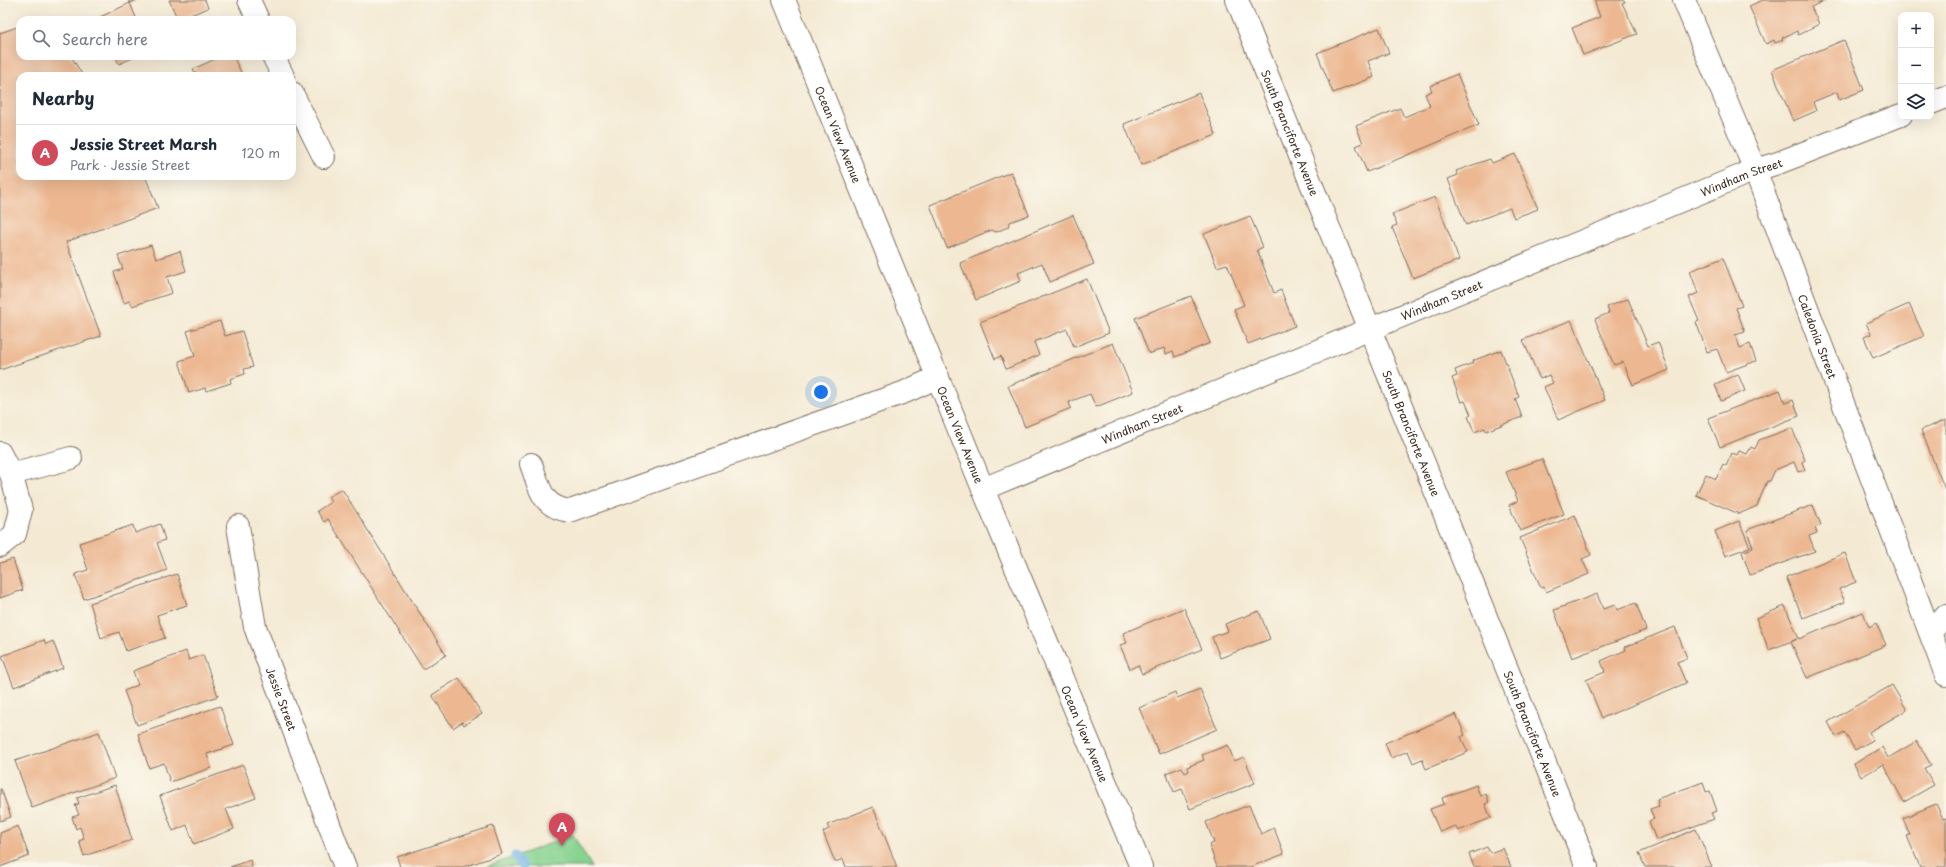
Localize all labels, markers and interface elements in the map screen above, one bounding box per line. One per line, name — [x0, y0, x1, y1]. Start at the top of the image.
map controls — [1898, 12, 1934, 120]
button: + — [1898, 12, 1934, 48]
search box — [16, 16, 296, 60]
icon: search — [30, 27, 52, 49]
text: Search here — [62, 27, 148, 50]
button: − — [1898, 48, 1934, 84]
street label: South Branciforte Avenue — [1257, 67, 1324, 198]
street label: Ocean View Avenue — [811, 83, 866, 185]
button: layers — [1898, 84, 1934, 120]
text: Nearby — [32, 85, 94, 111]
text: Jessie Street Marsh — [70, 132, 217, 155]
text: A — [40, 143, 50, 162]
text: 120 m — [241, 143, 280, 162]
street label: Windham Street — [1698, 153, 1785, 200]
text: Park · Jessie Street — [70, 155, 190, 174]
street label: Windham Street — [1398, 275, 1485, 324]
street label: Caledonia Street — [1794, 292, 1842, 381]
street label: South Branciforte Avenue — [1379, 367, 1445, 499]
your location — [811, 382, 831, 402]
street label: Ocean View Avenue — [933, 383, 988, 486]
street label: Windham Street — [1099, 399, 1186, 448]
street label: Jessie Street — [262, 664, 302, 733]
street label: South Branciforte Avenue — [1500, 668, 1566, 799]
street label: Ocean View Avenue — [1057, 682, 1113, 785]
pin: A — [549, 813, 575, 846]

